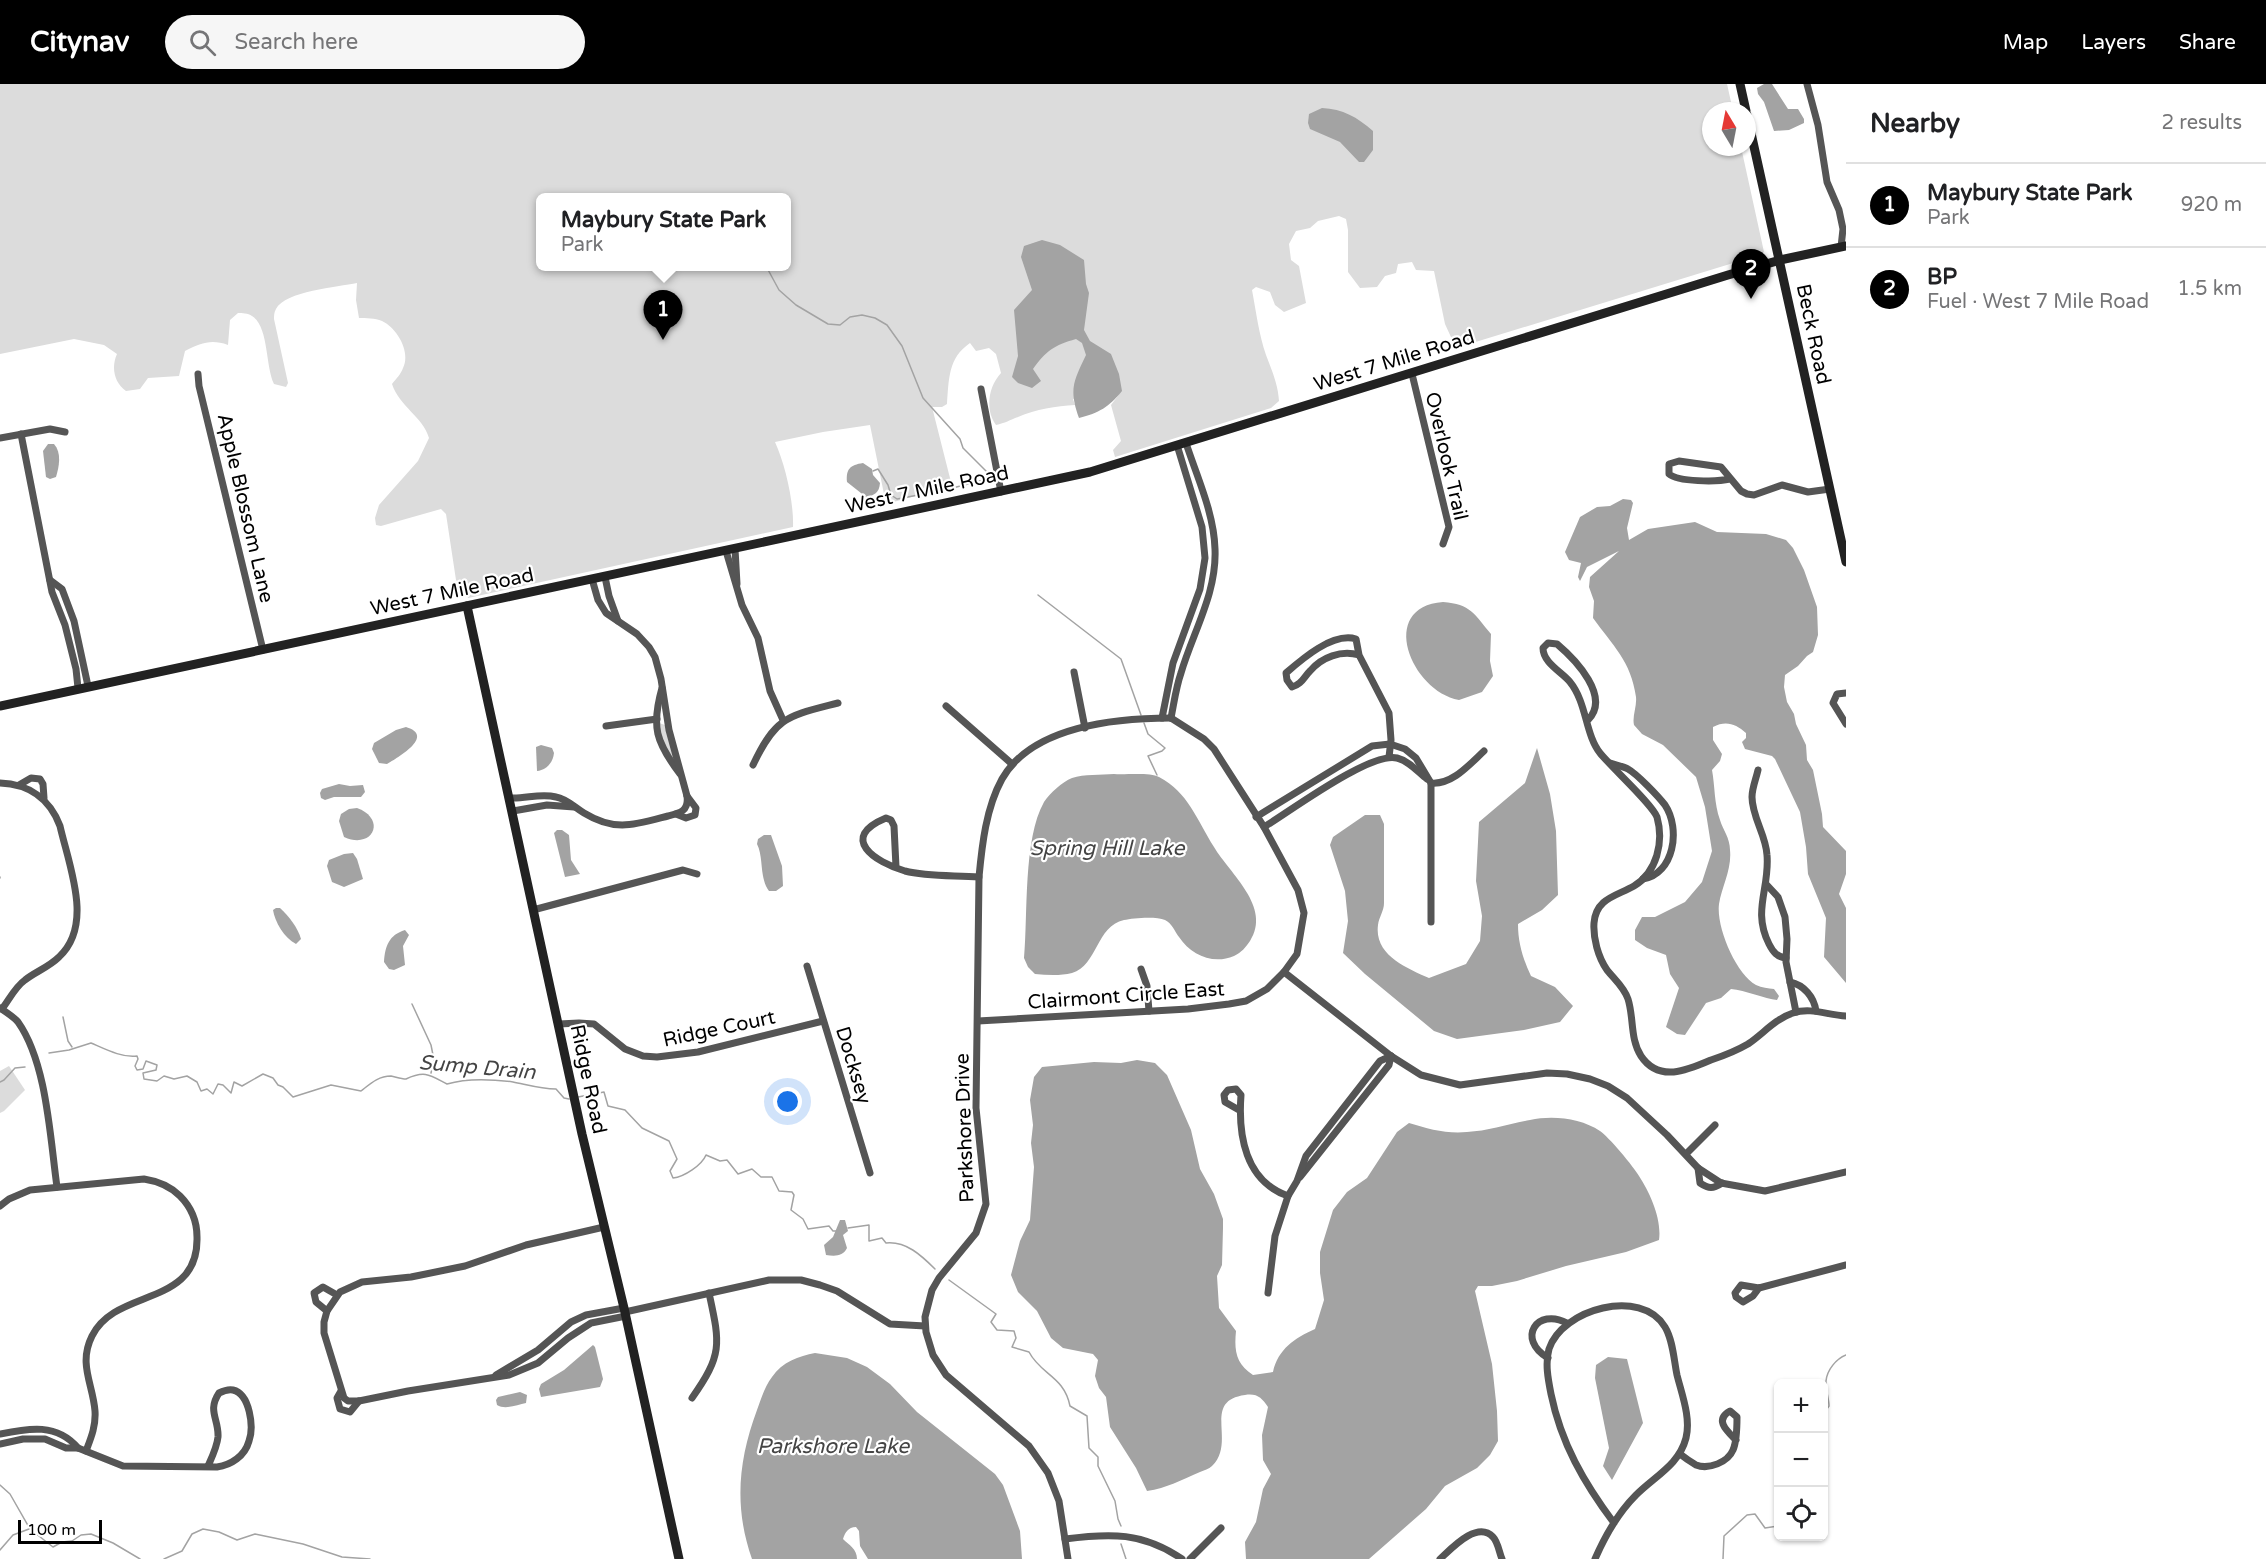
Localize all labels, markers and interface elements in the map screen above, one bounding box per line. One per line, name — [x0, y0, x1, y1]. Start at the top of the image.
search box — [165, 15, 585, 69]
text: Citynav — [30, 25, 129, 59]
icon: search — [186, 26, 219, 59]
text: Search here — [234, 29, 358, 55]
text: Map — [2003, 30, 2048, 55]
text: Layers — [2081, 30, 2146, 55]
text: Share — [2179, 30, 2236, 55]
north arrow — [1702, 102, 1756, 156]
text: Nearby — [1870, 108, 1960, 139]
text: 2 results — [2162, 111, 2242, 135]
text: Maybury State Park — [1927, 180, 2132, 206]
popup — [536, 193, 791, 271]
text: 1 — [1883, 193, 1896, 217]
text: 920 m — [2181, 193, 2242, 217]
text: Park — [1927, 206, 1970, 230]
text: Maybury State Park — [561, 207, 766, 233]
text: Park — [561, 233, 604, 257]
pin: 2 — [1732, 250, 1770, 299]
text: BP — [1927, 264, 1957, 290]
text: 2 — [1883, 277, 1896, 301]
text: 1.5 km — [2177, 277, 2242, 301]
street label: Beck Road — [1791, 282, 1835, 387]
pin: 1 — [644, 290, 682, 340]
text: Fuel · West 7 Mile Road — [1927, 290, 2149, 314]
street label: West 7 Mile Road — [1311, 325, 1477, 397]
street label: Overlook Trail — [1420, 390, 1472, 523]
street label: Apple Blossom Lane — [212, 411, 278, 605]
street label: West 7 Mile Road — [843, 461, 1011, 519]
street label: West 7 Mile Road — [368, 563, 536, 621]
water label: Spring Hill Lake — [1030, 836, 1185, 861]
street label: Clairmont Circle East — [1027, 977, 1226, 1015]
street label: Ridge Court — [661, 1005, 778, 1053]
street label: Ridge Road — [565, 1022, 611, 1136]
street label: Docksey — [830, 1024, 876, 1107]
water label: Sump Drain — [418, 1050, 538, 1085]
street label: Parkshore Drive — [950, 1053, 980, 1203]
your location — [773, 1087, 802, 1116]
map controls — [1774, 1379, 1828, 1541]
button: + — [1774, 1379, 1828, 1433]
button: − — [1774, 1433, 1828, 1487]
water label: Parkshore Lake — [757, 1434, 910, 1459]
button: locate — [1774, 1487, 1828, 1541]
scale bar — [18, 1517, 102, 1544]
text: 100 m — [27, 1520, 76, 1540]

